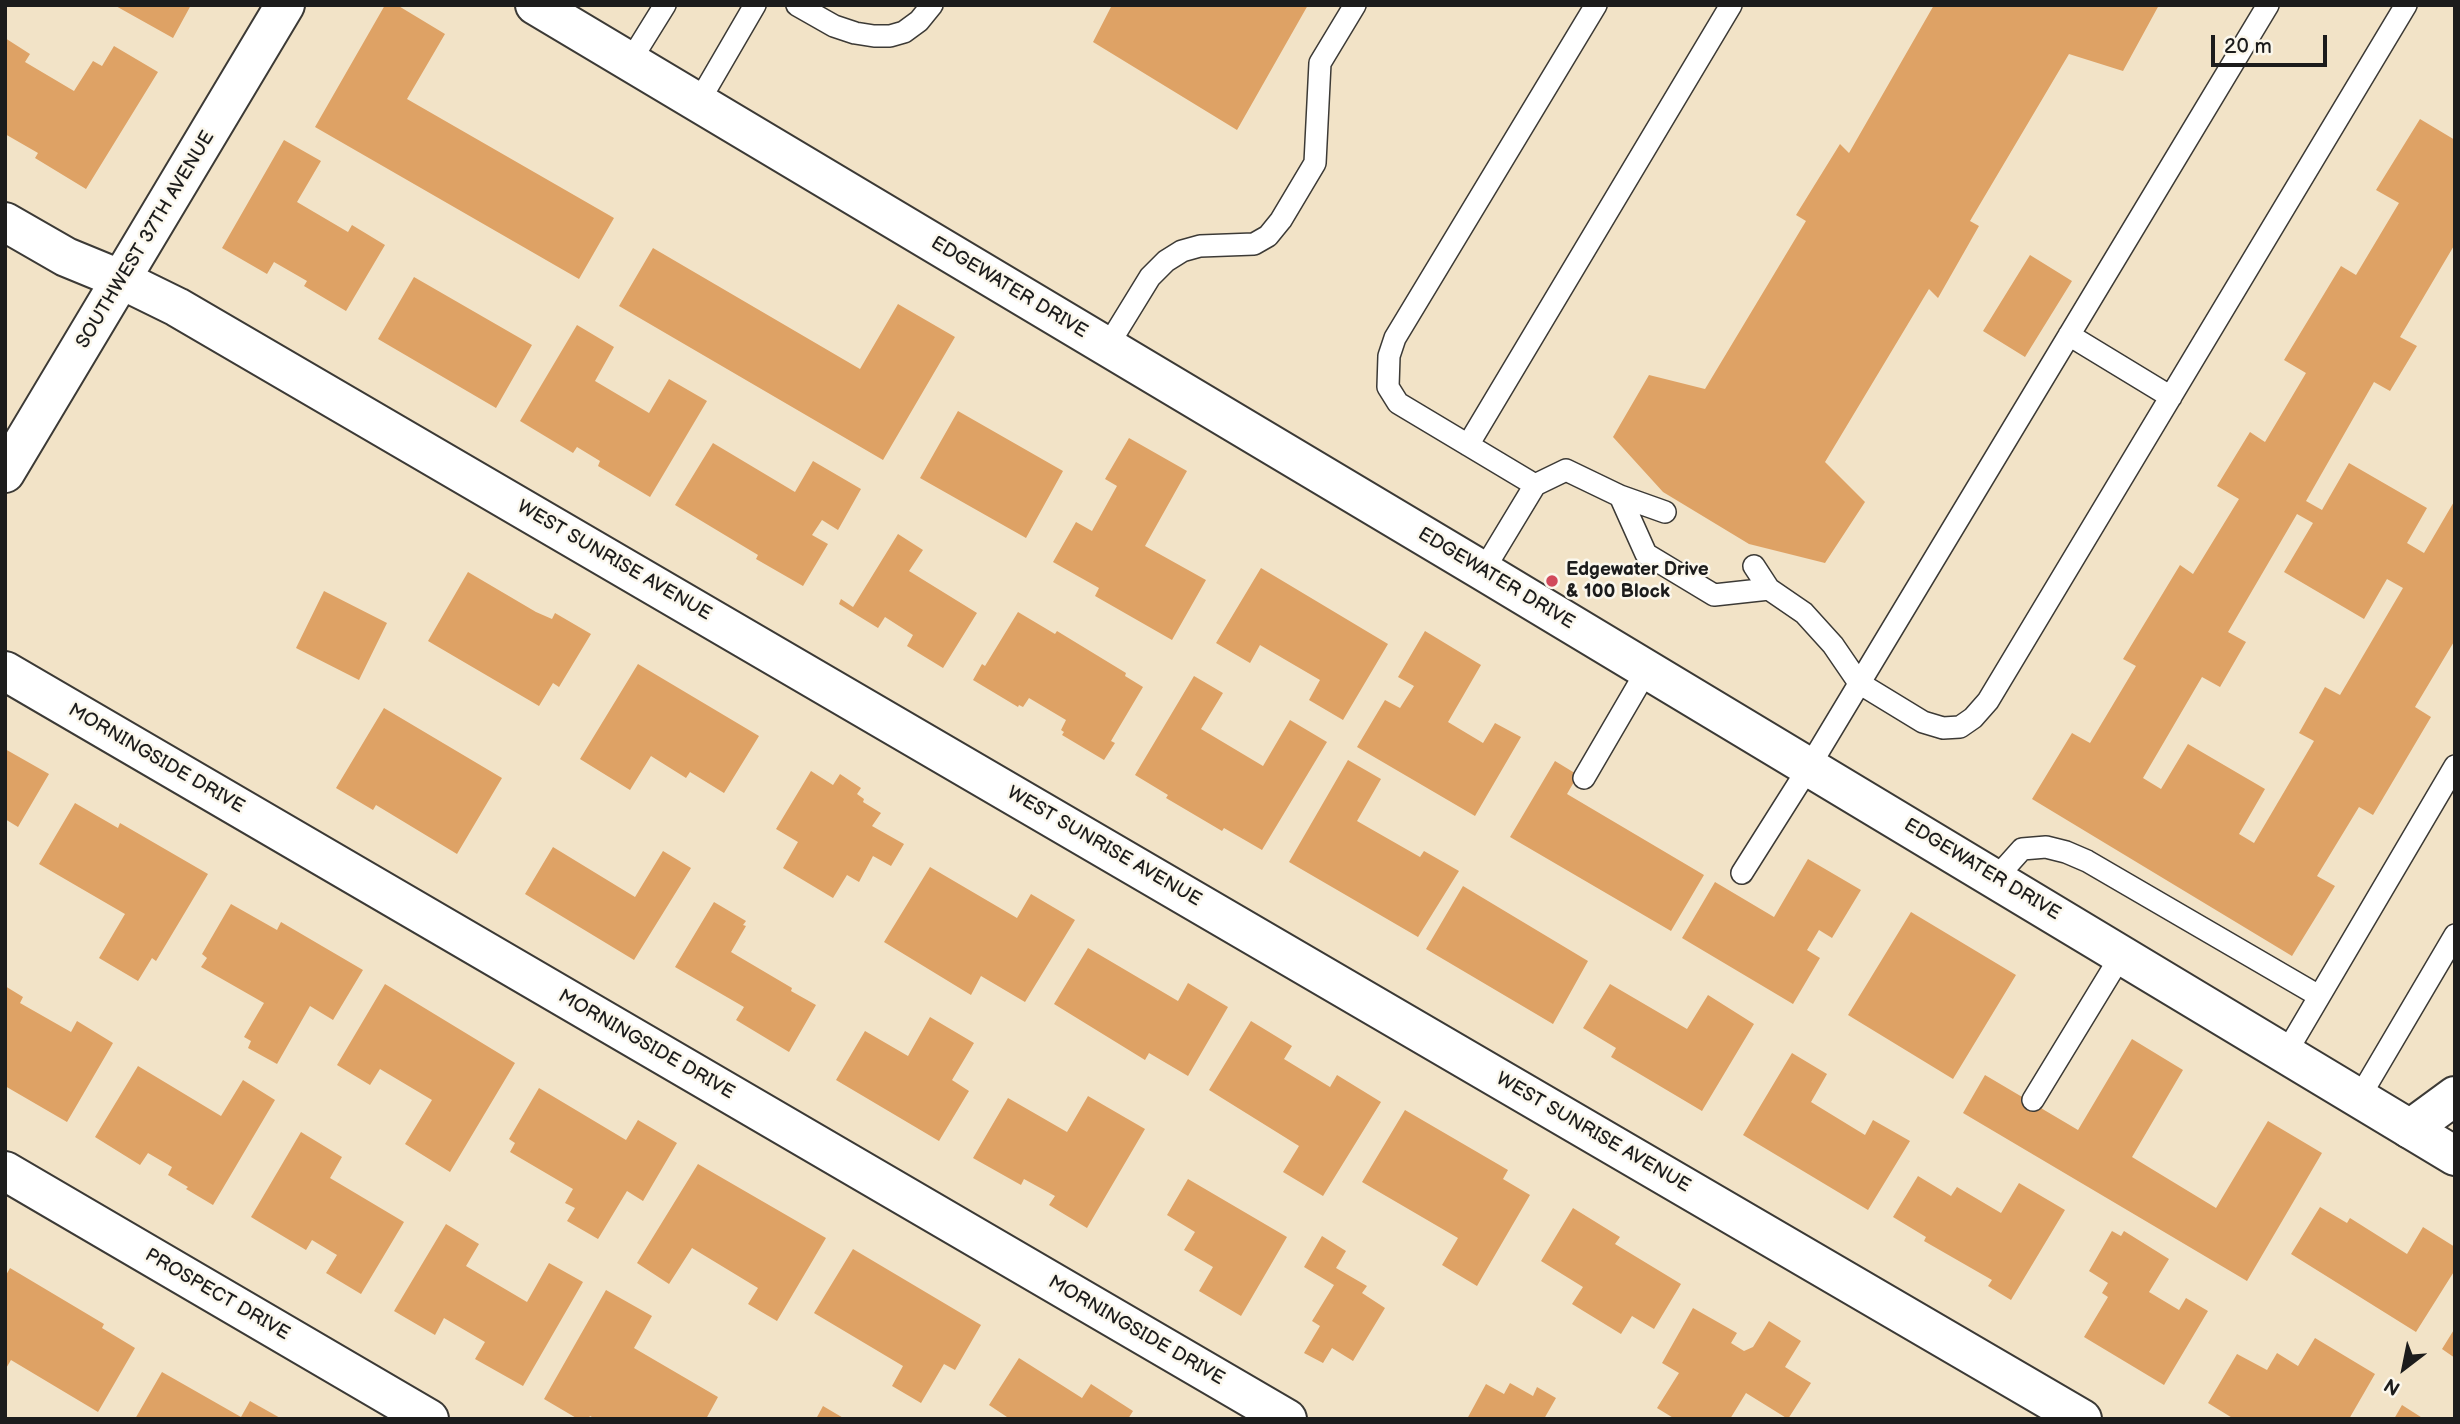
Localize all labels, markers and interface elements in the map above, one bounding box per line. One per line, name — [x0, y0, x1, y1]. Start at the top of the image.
scale bar — [2215, 21, 2330, 65]
text: 20 m — [2224, 34, 2272, 59]
street label: SOUTHWEST 37TH AVENUE — [72, 127, 220, 353]
street label: EDGEWATER DRIVE — [927, 232, 1091, 344]
street label: WEST SUNRISE AVENUE — [513, 496, 715, 626]
street label: EDGEWATER DRIVE — [1414, 523, 1578, 635]
place label: Edgewater Drive & 100 Block — [1566, 559, 1709, 603]
marker: Edgewater Drive & 100 Block — [1544, 573, 1560, 589]
street label: MORNINGSIDE DRIVE — [64, 699, 248, 819]
street label: WEST SUNRISE AVENUE — [1003, 782, 1205, 912]
street label: EDGEWATER DRIVE — [1900, 814, 2064, 926]
street label: MORNINGSIDE DRIVE — [554, 985, 738, 1105]
street label: WEST SUNRISE AVENUE — [1492, 1068, 1694, 1198]
street label: PROSPECT DRIVE — [141, 1244, 293, 1346]
street label: MORNINGSIDE DRIVE — [1044, 1271, 1228, 1391]
north arrow — [2369, 1333, 2439, 1403]
text: N — [2380, 1373, 2405, 1400]

